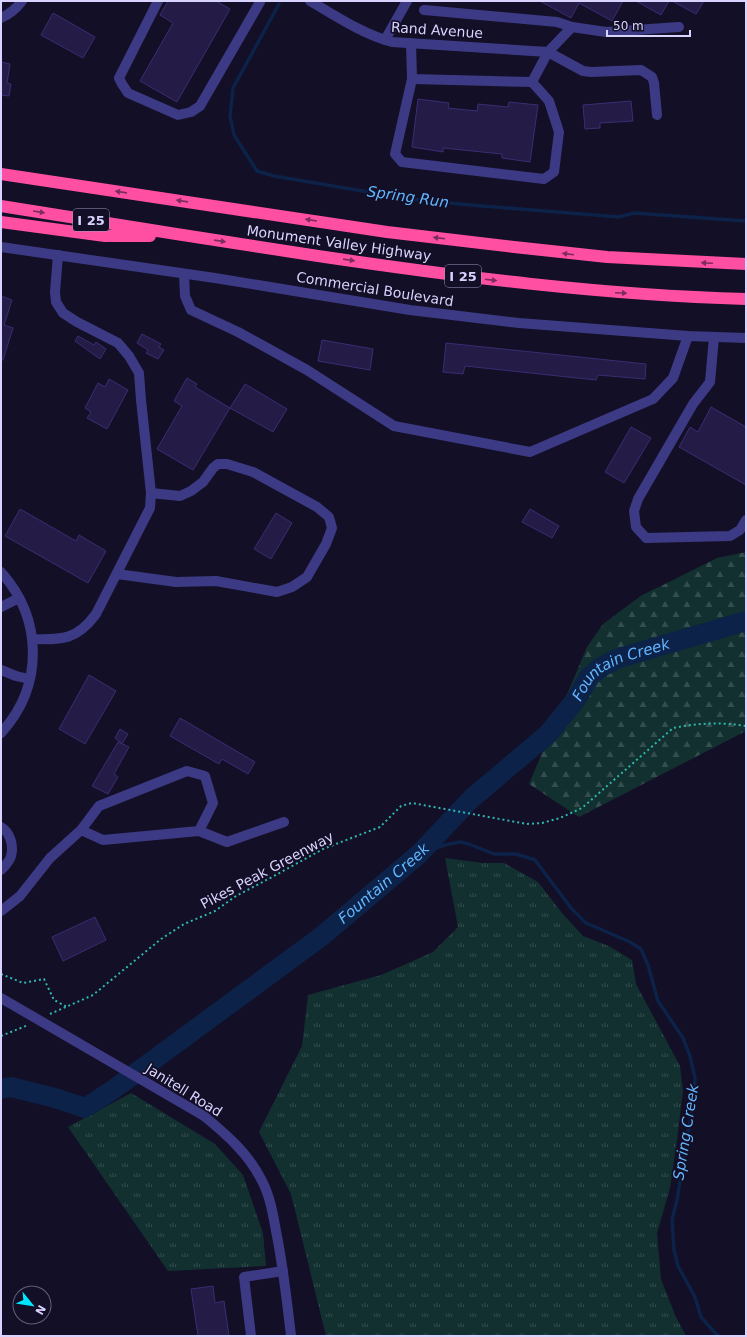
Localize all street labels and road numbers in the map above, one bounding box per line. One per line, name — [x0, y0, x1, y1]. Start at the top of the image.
street label: Rand Avenue — [390, 19, 484, 41]
road number: I 25 — [73, 209, 109, 231]
street label: Monument Valley Highway — [246, 222, 432, 264]
road number: I 25 — [445, 265, 481, 287]
street label: Commercial Boulevard — [295, 269, 455, 309]
street label: Pikes Peak Greenway — [198, 828, 336, 912]
street label: Janitell Road — [142, 1060, 225, 1120]

